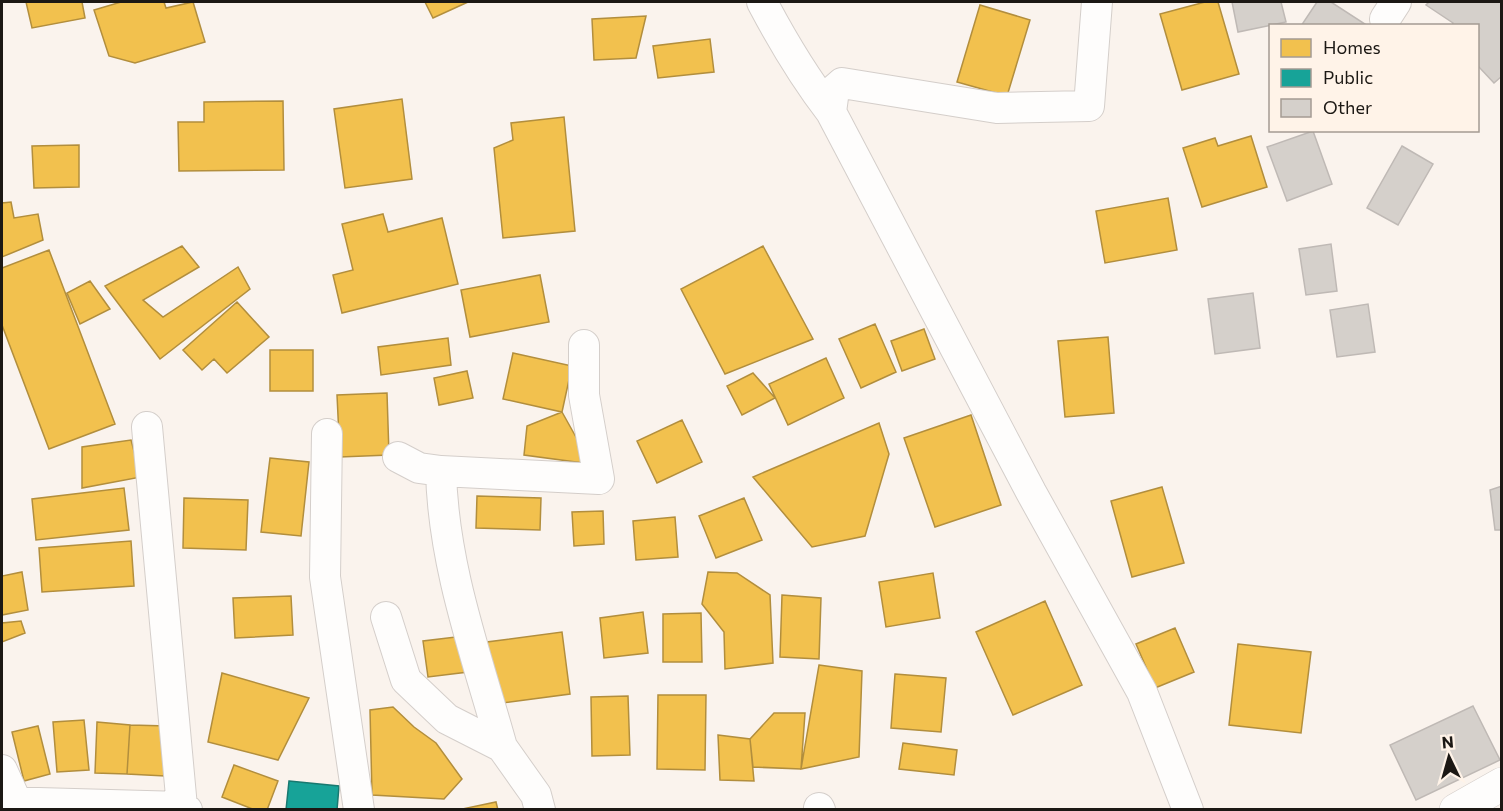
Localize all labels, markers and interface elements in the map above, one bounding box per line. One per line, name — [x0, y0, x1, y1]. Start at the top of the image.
legend — [1269, 24, 1479, 132]
text: Homes — [1323, 36, 1381, 58]
text: Public — [1323, 66, 1373, 88]
text: Other — [1323, 96, 1372, 118]
north arrow — [1419, 727, 1479, 787]
text: N — [1441, 732, 1454, 752]

